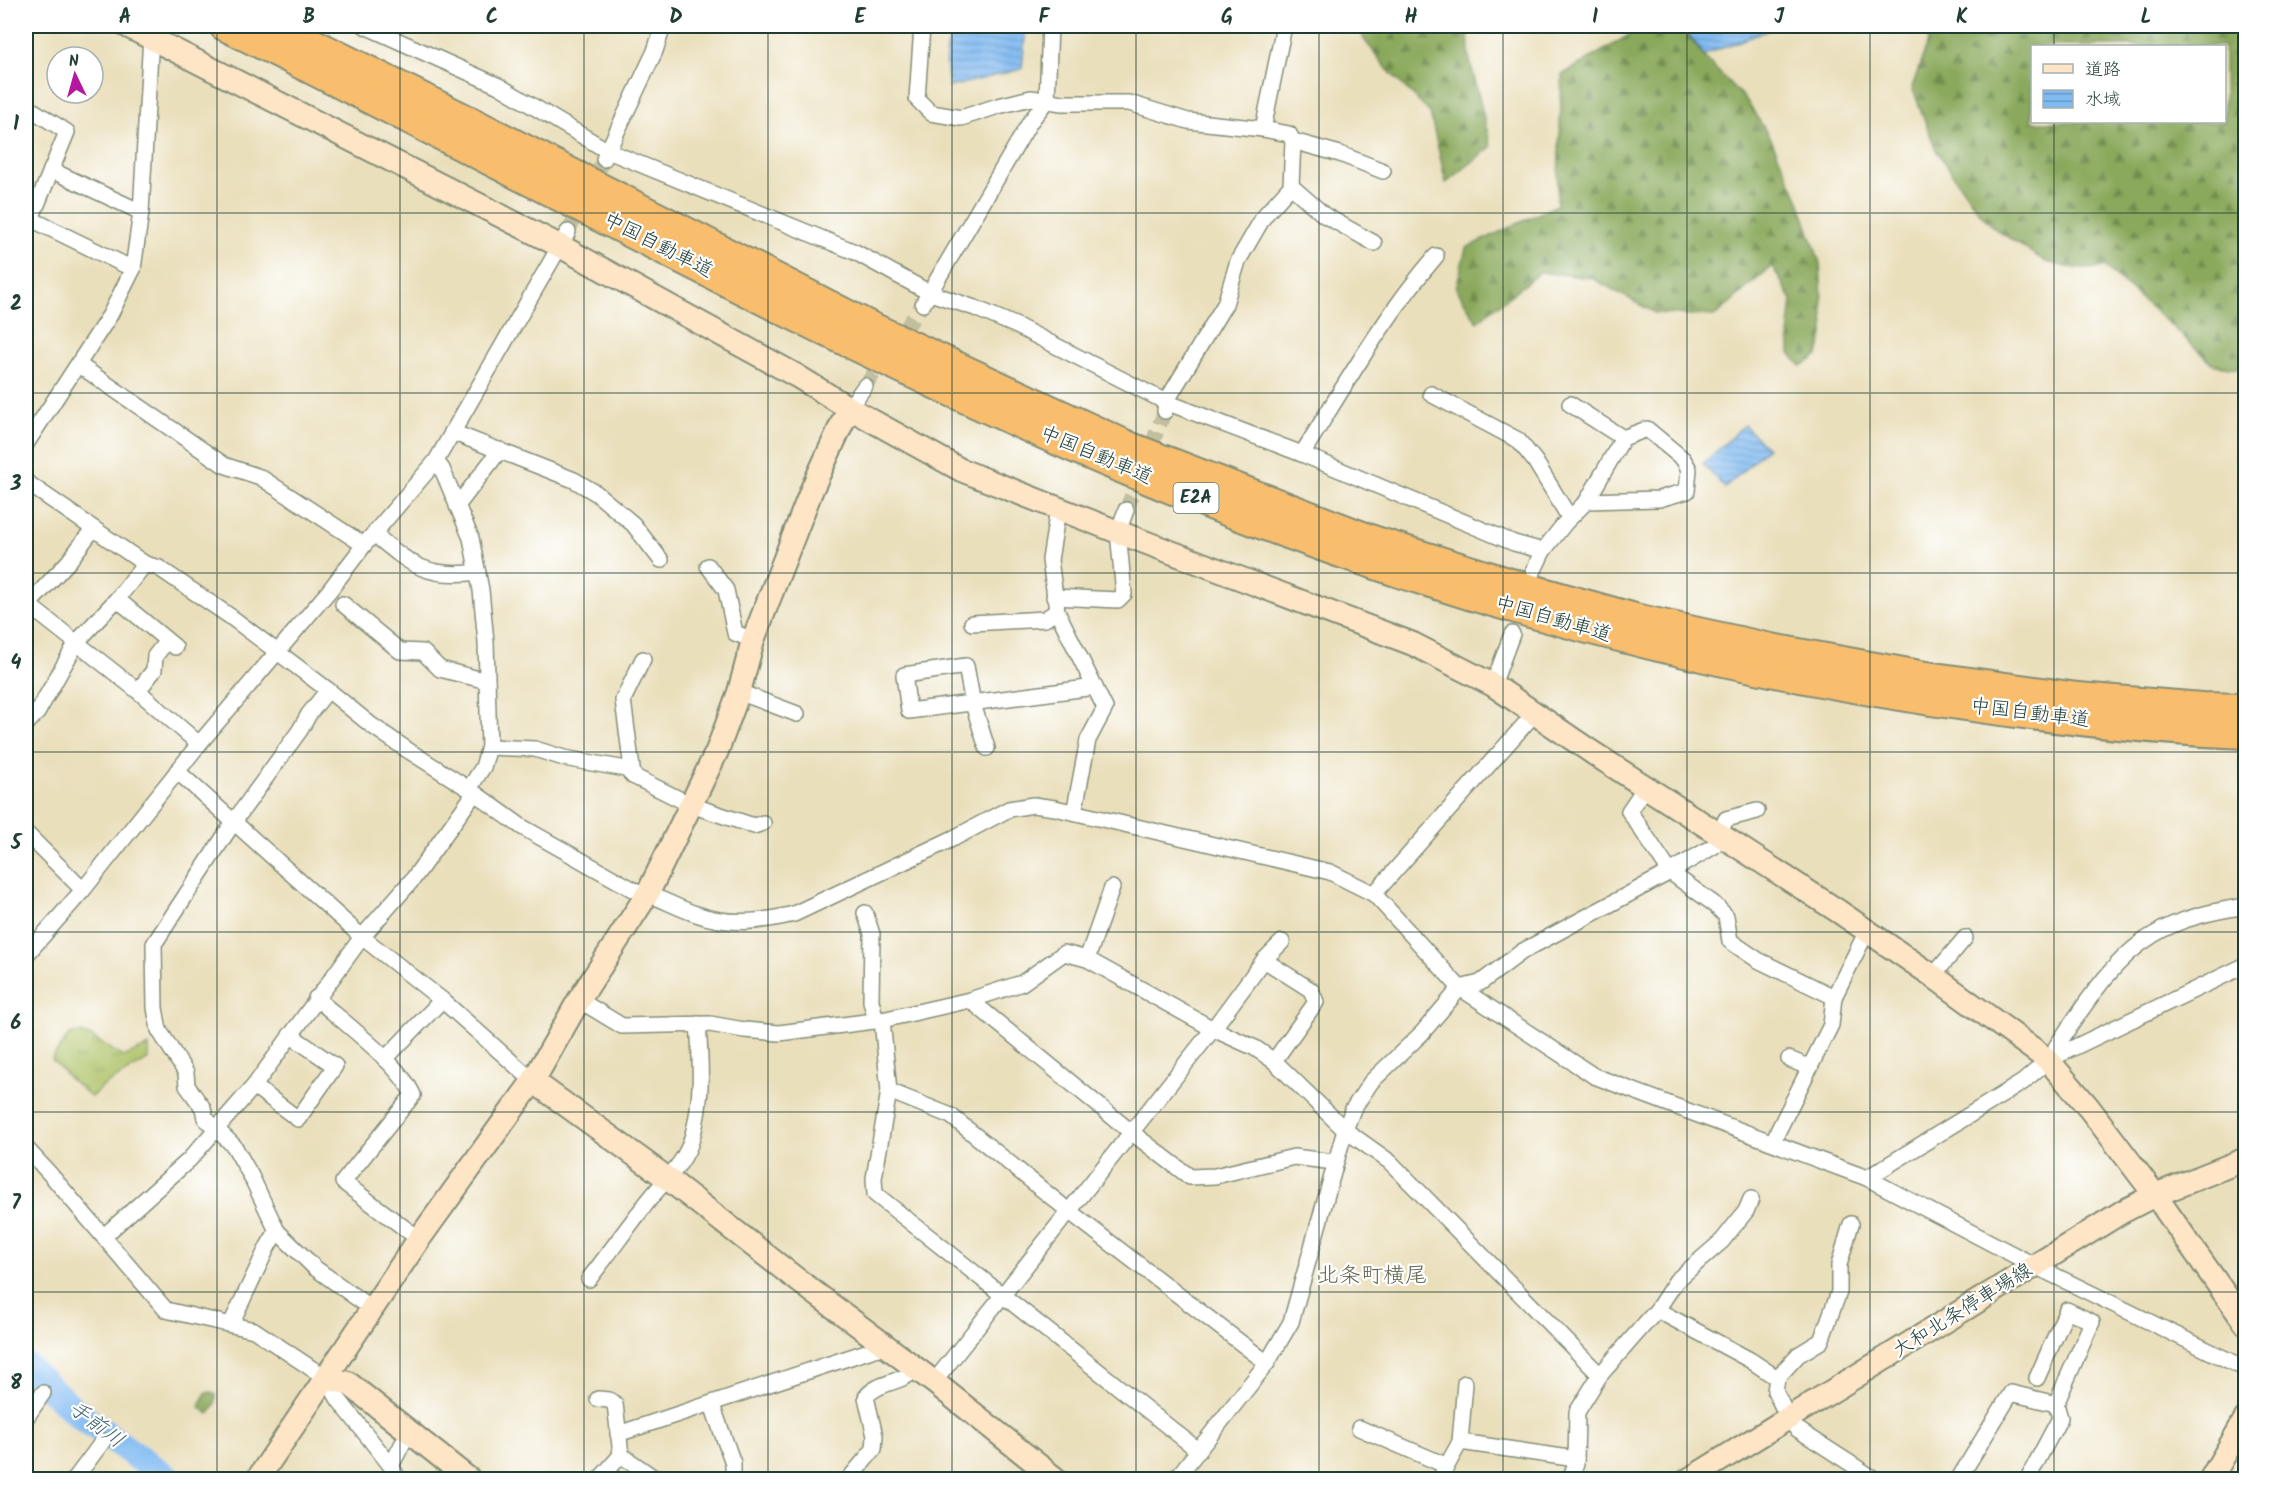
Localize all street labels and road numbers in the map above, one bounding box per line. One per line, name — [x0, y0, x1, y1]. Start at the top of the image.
street label: 中国自動車道 — [597, 205, 719, 287]
street label: 中国自動車道 — [1035, 418, 1157, 494]
road number: E2A — [1174, 483, 1218, 513]
street label: 中国自動車道 — [1491, 588, 1615, 652]
street label: 中国自動車道 — [1968, 691, 2092, 737]
street label: 大和北条停車場線 — [1887, 1255, 2039, 1367]

